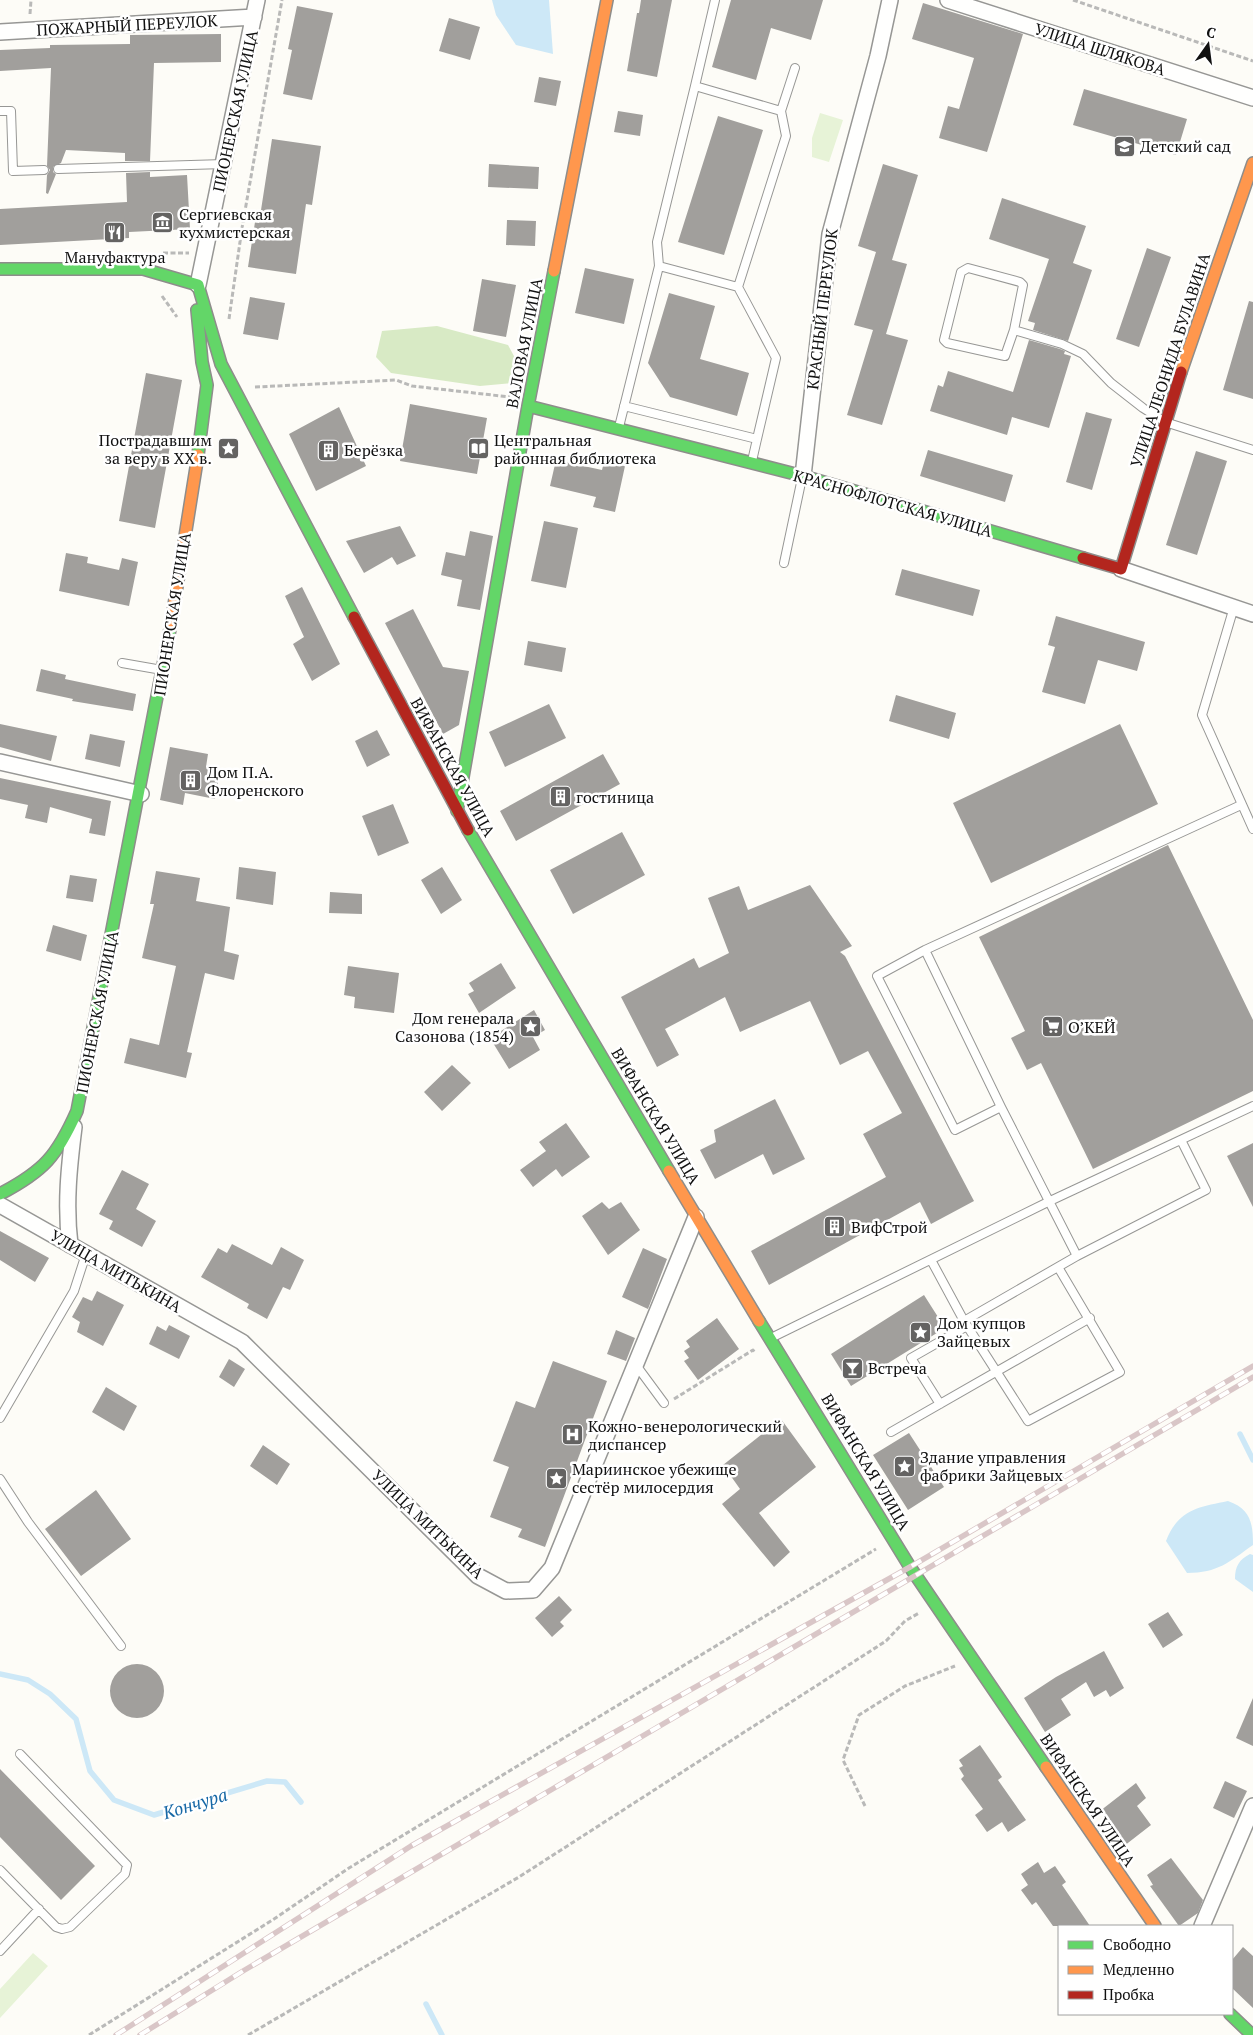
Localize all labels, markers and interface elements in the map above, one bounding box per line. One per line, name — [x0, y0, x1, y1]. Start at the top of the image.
street label: ПОЖАРНЫЙ ПЕРЕУЛОК — [36, 9, 219, 41]
street label: УЛИЦА ШЛЯКОВА — [1032, 17, 1168, 81]
north arrow — [1183, 20, 1233, 70]
text: С — [1205, 22, 1218, 42]
street label: ПИОНЕРСКАЯ УЛИЦА — [207, 28, 263, 194]
school or university icon: Детский сад — [1112, 134, 1136, 158]
place label: Детский сад — [1140, 135, 1231, 157]
place label: Сергиевская кухмистерская — [179, 203, 290, 243]
museum icon: Сергиевская кухмистерская — [151, 211, 175, 235]
restaurant icon: Мануфактура — [103, 221, 127, 245]
street label: КРАСНЫЙ ПЕРЕУЛОК — [801, 227, 843, 391]
place label: Мануфактура — [65, 246, 165, 268]
street label: УЛИЦА ЛЕОНИДА БУЛАВИНА — [1125, 250, 1215, 470]
street label: ВАЛОВАЯ УЛИЦА — [501, 276, 547, 410]
place label: Пострадавшим за веру в XX в. — [99, 429, 212, 469]
place label: Центральная районная библиотека — [494, 429, 656, 469]
place icon: Пострадавшим за веру в XX в. — [216, 437, 240, 461]
library icon: Центральная районная библиотека — [466, 437, 490, 461]
building icon: Берёзка — [316, 438, 340, 462]
place label: Берёзка — [344, 439, 403, 461]
street label: КРАСНОФЛОТСКАЯ УЛИЦА — [791, 464, 995, 542]
street label: ПИОНЕРСКАЯ УЛИЦА — [148, 531, 196, 697]
street label: ВИФАНСКАЯ УЛИЦА — [406, 694, 500, 841]
place label: Дом П.А. Флоренского — [207, 761, 304, 801]
building icon: Дом П.А. Флоренского — [179, 769, 203, 793]
building icon: гостиница — [548, 785, 572, 809]
place label: гостиница — [576, 786, 654, 808]
street label: ПИОНЕРСКАЯ УЛИЦА — [70, 929, 124, 1095]
place label: Дом генерала Сазонова (1854) — [395, 1007, 514, 1047]
place icon: Дом генерала Сазонова (1854) — [518, 1015, 542, 1039]
supermarket icon: О’КЕЙ — [1040, 1015, 1064, 1039]
place label: О’КЕЙ — [1068, 1016, 1116, 1038]
street label: ВИФАНСКАЯ УЛИЦА — [606, 1044, 706, 1188]
building icon: ВифСтрой — [823, 1215, 847, 1239]
place label: ВифСтрой — [851, 1216, 928, 1238]
street label: УЛИЦА МИТЬКИНА — [46, 1224, 186, 1318]
place label: Дом купцов Зайцевых — [937, 1312, 1026, 1352]
place icon: Дом купцов Зайцевых — [909, 1320, 933, 1344]
bar icon: Встреча — [840, 1356, 864, 1380]
place label: Встреча — [868, 1357, 927, 1379]
street label: ВИФАНСКАЯ УЛИЦА — [816, 1390, 916, 1534]
place label: Кожно-венерологический диспансер — [588, 1415, 782, 1455]
hospital icon: Кожно-венерологический диспансер — [560, 1423, 584, 1447]
place label: Здание управления фабрики Зайцевых — [920, 1446, 1066, 1486]
place icon: Здание управления фабрики Зайцевых — [892, 1454, 916, 1478]
place label: Мариинское убежище сестёр милосердия — [572, 1458, 736, 1498]
street label: УЛИЦА МИТЬКИНА — [367, 1465, 489, 1583]
place icon: Мариинское убежище сестёр милосердия — [544, 1466, 568, 1490]
street label: ВИФАНСКАЯ УЛИЦА — [1035, 1729, 1141, 1871]
water label: Кончура — [159, 1782, 230, 1824]
legend — [1058, 1925, 1233, 2015]
text: Свободно — [1103, 1934, 1171, 1954]
text: Медленно — [1103, 1959, 1174, 1979]
text: Пробка — [1103, 1984, 1155, 2004]

